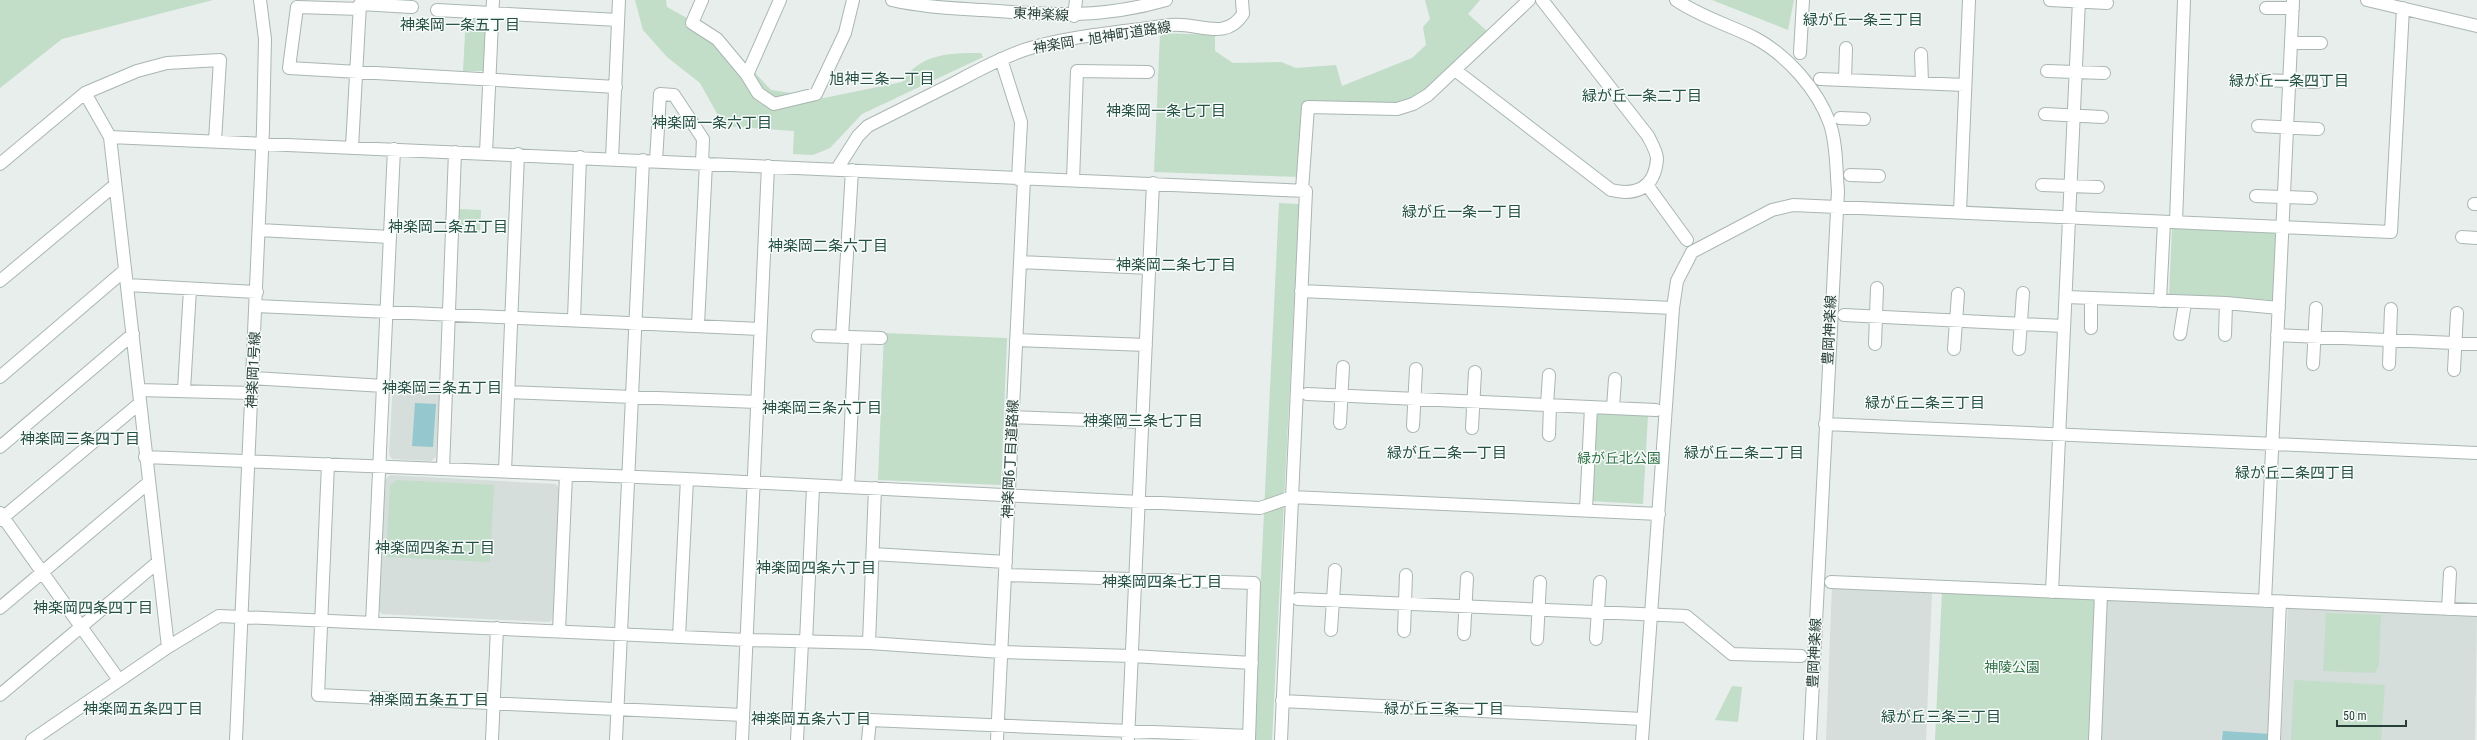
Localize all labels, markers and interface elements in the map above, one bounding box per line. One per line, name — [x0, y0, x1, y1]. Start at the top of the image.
street label: 東神楽線 — [1013, 5, 1069, 23]
district label: 緑が丘一条三丁目 — [1803, 11, 1923, 29]
district label: 神楽岡一条五丁目 — [400, 16, 520, 34]
street label: 神楽岡・旭神町道路線 — [1032, 18, 1172, 56]
district label: 旭神三条一丁目 — [829, 70, 935, 88]
district label: 緑が丘一条四丁目 — [2229, 72, 2349, 90]
district label: 緑が丘一条二丁目 — [1582, 87, 1702, 105]
district label: 神楽岡一条七丁目 — [1106, 102, 1226, 120]
district label: 神楽岡一条六丁目 — [652, 114, 772, 132]
district label: 緑が丘一条一丁目 — [1402, 203, 1522, 221]
district label: 神楽岡二条五丁目 — [388, 218, 508, 236]
district label: 神楽岡二条六丁目 — [768, 237, 888, 255]
district label: 神楽岡二条七丁目 — [1116, 256, 1236, 274]
street label: 豊岡神楽線 — [1819, 295, 1839, 365]
street label: 神楽岡1号線 — [243, 331, 263, 409]
district label: 神楽岡三条五丁目 — [382, 379, 502, 397]
district label: 緑が丘二条三丁目 — [1865, 394, 1985, 412]
district label: 神楽岡三条六丁目 — [762, 399, 882, 417]
street label: 神楽岡6丁目道路線 — [999, 399, 1021, 519]
district label: 神楽岡三条七丁目 — [1083, 412, 1203, 430]
district label: 神楽岡三条四丁目 — [20, 430, 140, 448]
district label: 緑が丘二条一丁目 — [1387, 444, 1507, 462]
district label: 緑が丘二条二丁目 — [1684, 444, 1804, 462]
park label: 緑が丘北公園 — [1577, 450, 1661, 466]
district label: 緑が丘二条四丁目 — [2235, 464, 2355, 482]
district label: 神楽岡四条五丁目 — [375, 539, 495, 557]
district label: 神楽岡四条六丁目 — [756, 559, 876, 577]
district label: 神楽岡四条七丁目 — [1102, 573, 1222, 591]
district label: 神楽岡四条四丁目 — [33, 599, 153, 617]
street label: 豊岡神楽線 — [1804, 618, 1824, 688]
park label: 神陵公園 — [1984, 659, 2040, 675]
district label: 神楽岡五条五丁目 — [369, 691, 489, 709]
district label: 神楽岡五条四丁目 — [83, 700, 203, 718]
district label: 緑が丘三条一丁目 — [1384, 700, 1504, 718]
scale bar — [2337, 702, 2406, 728]
district label: 緑が丘三条三丁目 — [1881, 708, 2001, 726]
text: 50 m — [2343, 709, 2367, 723]
district label: 神楽岡五条六丁目 — [751, 710, 871, 728]

